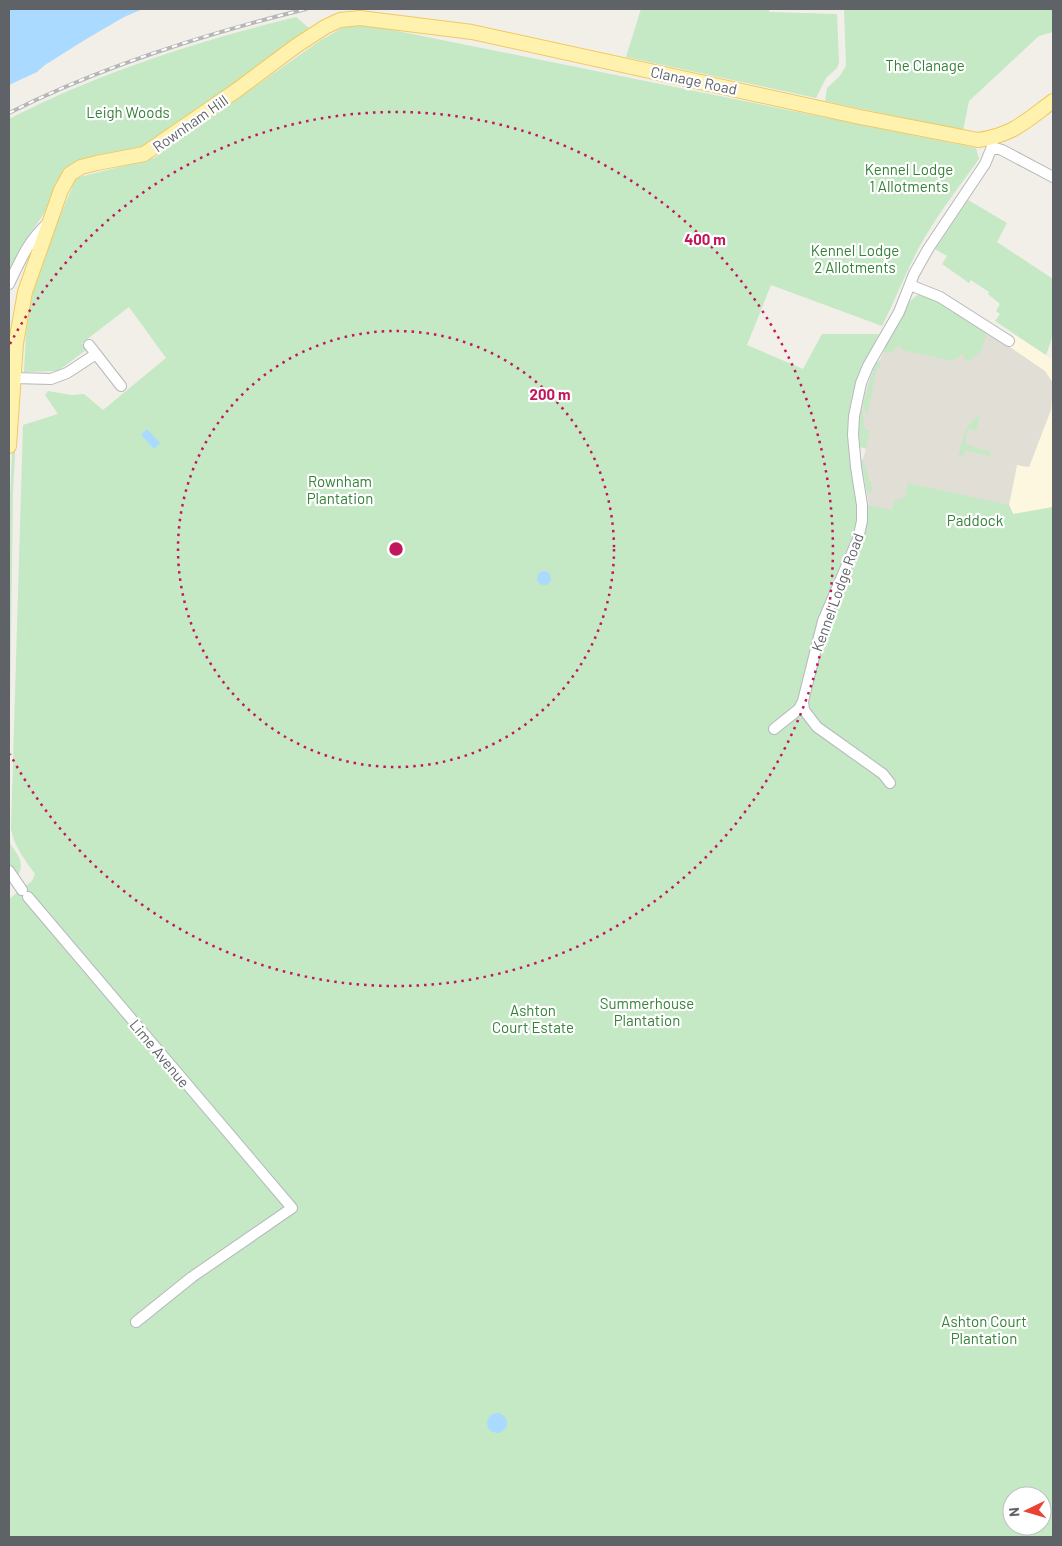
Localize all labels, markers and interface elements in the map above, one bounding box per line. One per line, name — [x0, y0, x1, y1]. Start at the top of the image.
park label: The Clanage — [885, 56, 965, 74]
street label: Clanage Road — [649, 62, 739, 98]
street label: Rownham Hill — [149, 91, 231, 155]
park label: Leigh Woods — [86, 103, 170, 121]
park label: Kennel Lodge 1 Allotments — [865, 160, 953, 195]
text: 400 m — [684, 230, 726, 248]
park label: Kennel Lodge 2 Allotments — [811, 241, 899, 276]
text: 200 m — [529, 385, 571, 403]
park label: Rownham Plantation — [307, 472, 373, 507]
park label: Paddock — [947, 511, 1004, 529]
street label: Kennel Lodge Road — [807, 530, 867, 654]
centre of rings — [387, 540, 405, 558]
park label: Summerhouse Plantation — [600, 994, 694, 1029]
park label: Ashton Court Estate — [492, 1001, 574, 1036]
street label: Lime Avenue — [126, 1015, 194, 1091]
park label: Ashton Court Plantation — [941, 1312, 1027, 1347]
north arrow — [1002, 1486, 1052, 1536]
text: N — [1005, 1507, 1022, 1518]

